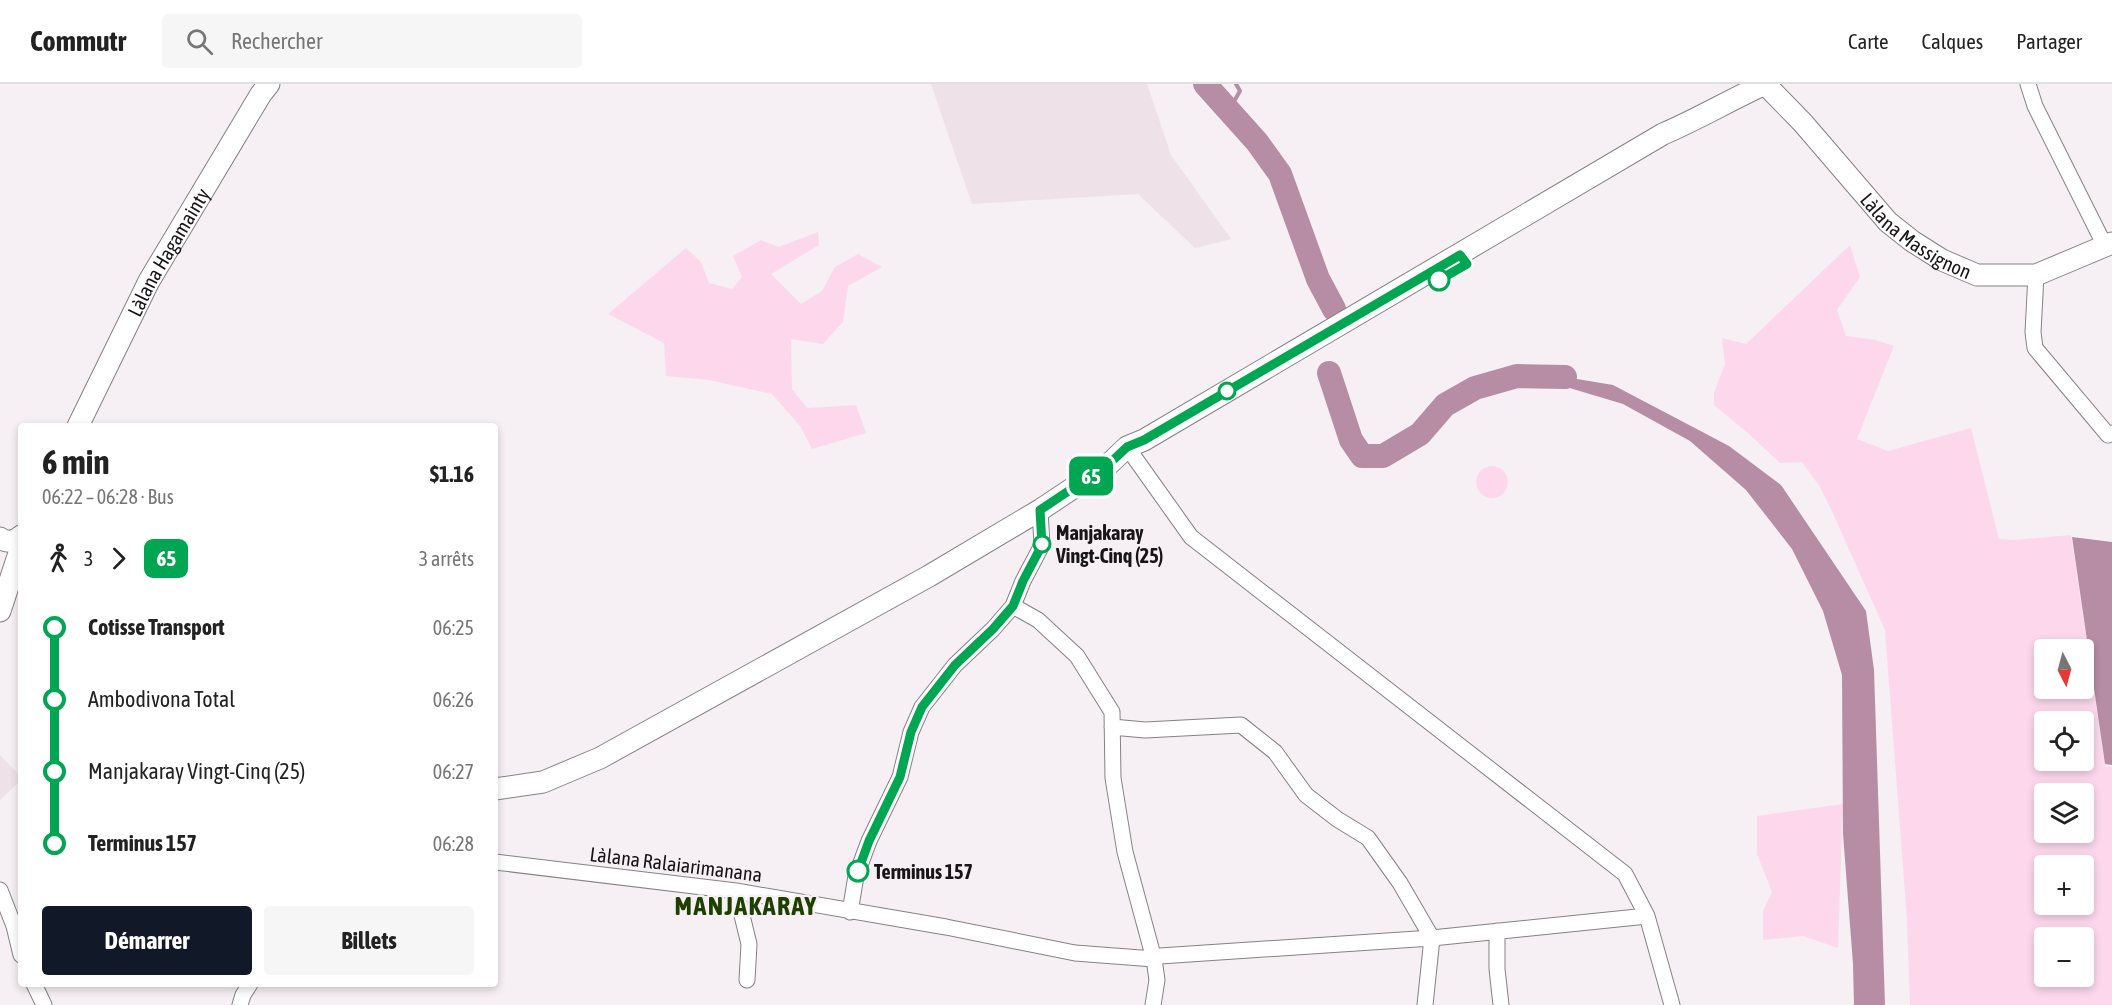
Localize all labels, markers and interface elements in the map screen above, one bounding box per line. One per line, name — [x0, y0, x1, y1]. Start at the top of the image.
search box — [162, 14, 582, 68]
text: Commutr — [30, 25, 126, 57]
icon: search — [183, 25, 216, 58]
text: Rechercher — [231, 28, 322, 54]
text: Carte — [1848, 29, 1889, 53]
text: Calques — [1922, 29, 1983, 53]
text: Partager — [2016, 29, 2082, 53]
street label: Làlana Hagamainty — [122, 184, 214, 320]
street label: Làlana Massignon — [1856, 188, 1975, 283]
unlabelled marker — [1428, 269, 1450, 291]
unlabelled marker — [1218, 382, 1236, 400]
text: 6 min — [42, 443, 109, 481]
line badge: 65 — [1064, 456, 1118, 496]
text: $1.16 — [430, 461, 474, 487]
text: 65 — [1081, 464, 1101, 488]
text: 06:22 – 06:28 · Bus — [42, 485, 174, 508]
place label: Manjakaray Vingt-Cinq (25) — [1055, 521, 1163, 567]
marker: Manjakaray Vingt-Cinq (25) — [1033, 535, 1051, 553]
icon: walk — [42, 542, 75, 575]
icon: forward — [102, 542, 135, 575]
text: 65 — [156, 546, 176, 570]
text: 3 — [84, 547, 93, 570]
text: 3 arrêts — [419, 547, 474, 570]
text: Cotisse Transport — [88, 614, 225, 640]
text: 06:25 — [433, 616, 474, 639]
north arrow — [2034, 639, 2094, 699]
map controls — [2034, 639, 2094, 987]
text: Ambodivona Total — [88, 686, 235, 712]
text: 06:26 — [433, 688, 474, 711]
button: locate — [2034, 711, 2094, 771]
text: Manjakaray Vingt-Cinq (25) — [88, 758, 305, 784]
text: 06:27 — [433, 760, 474, 783]
button: layers — [2034, 783, 2094, 843]
text: Terminus 157 — [88, 830, 197, 856]
text: 06:28 — [433, 832, 474, 855]
street label: Làlana Ralaiarimanana — [589, 842, 763, 886]
button: + — [2034, 855, 2094, 915]
marker: Terminus 157 — [847, 860, 869, 882]
place label: Terminus 157 — [874, 860, 973, 883]
district label: MANJAKARAY — [674, 891, 818, 921]
button: Démarrer — [42, 906, 252, 975]
button: Billets — [264, 906, 474, 975]
button: − — [2034, 927, 2094, 987]

